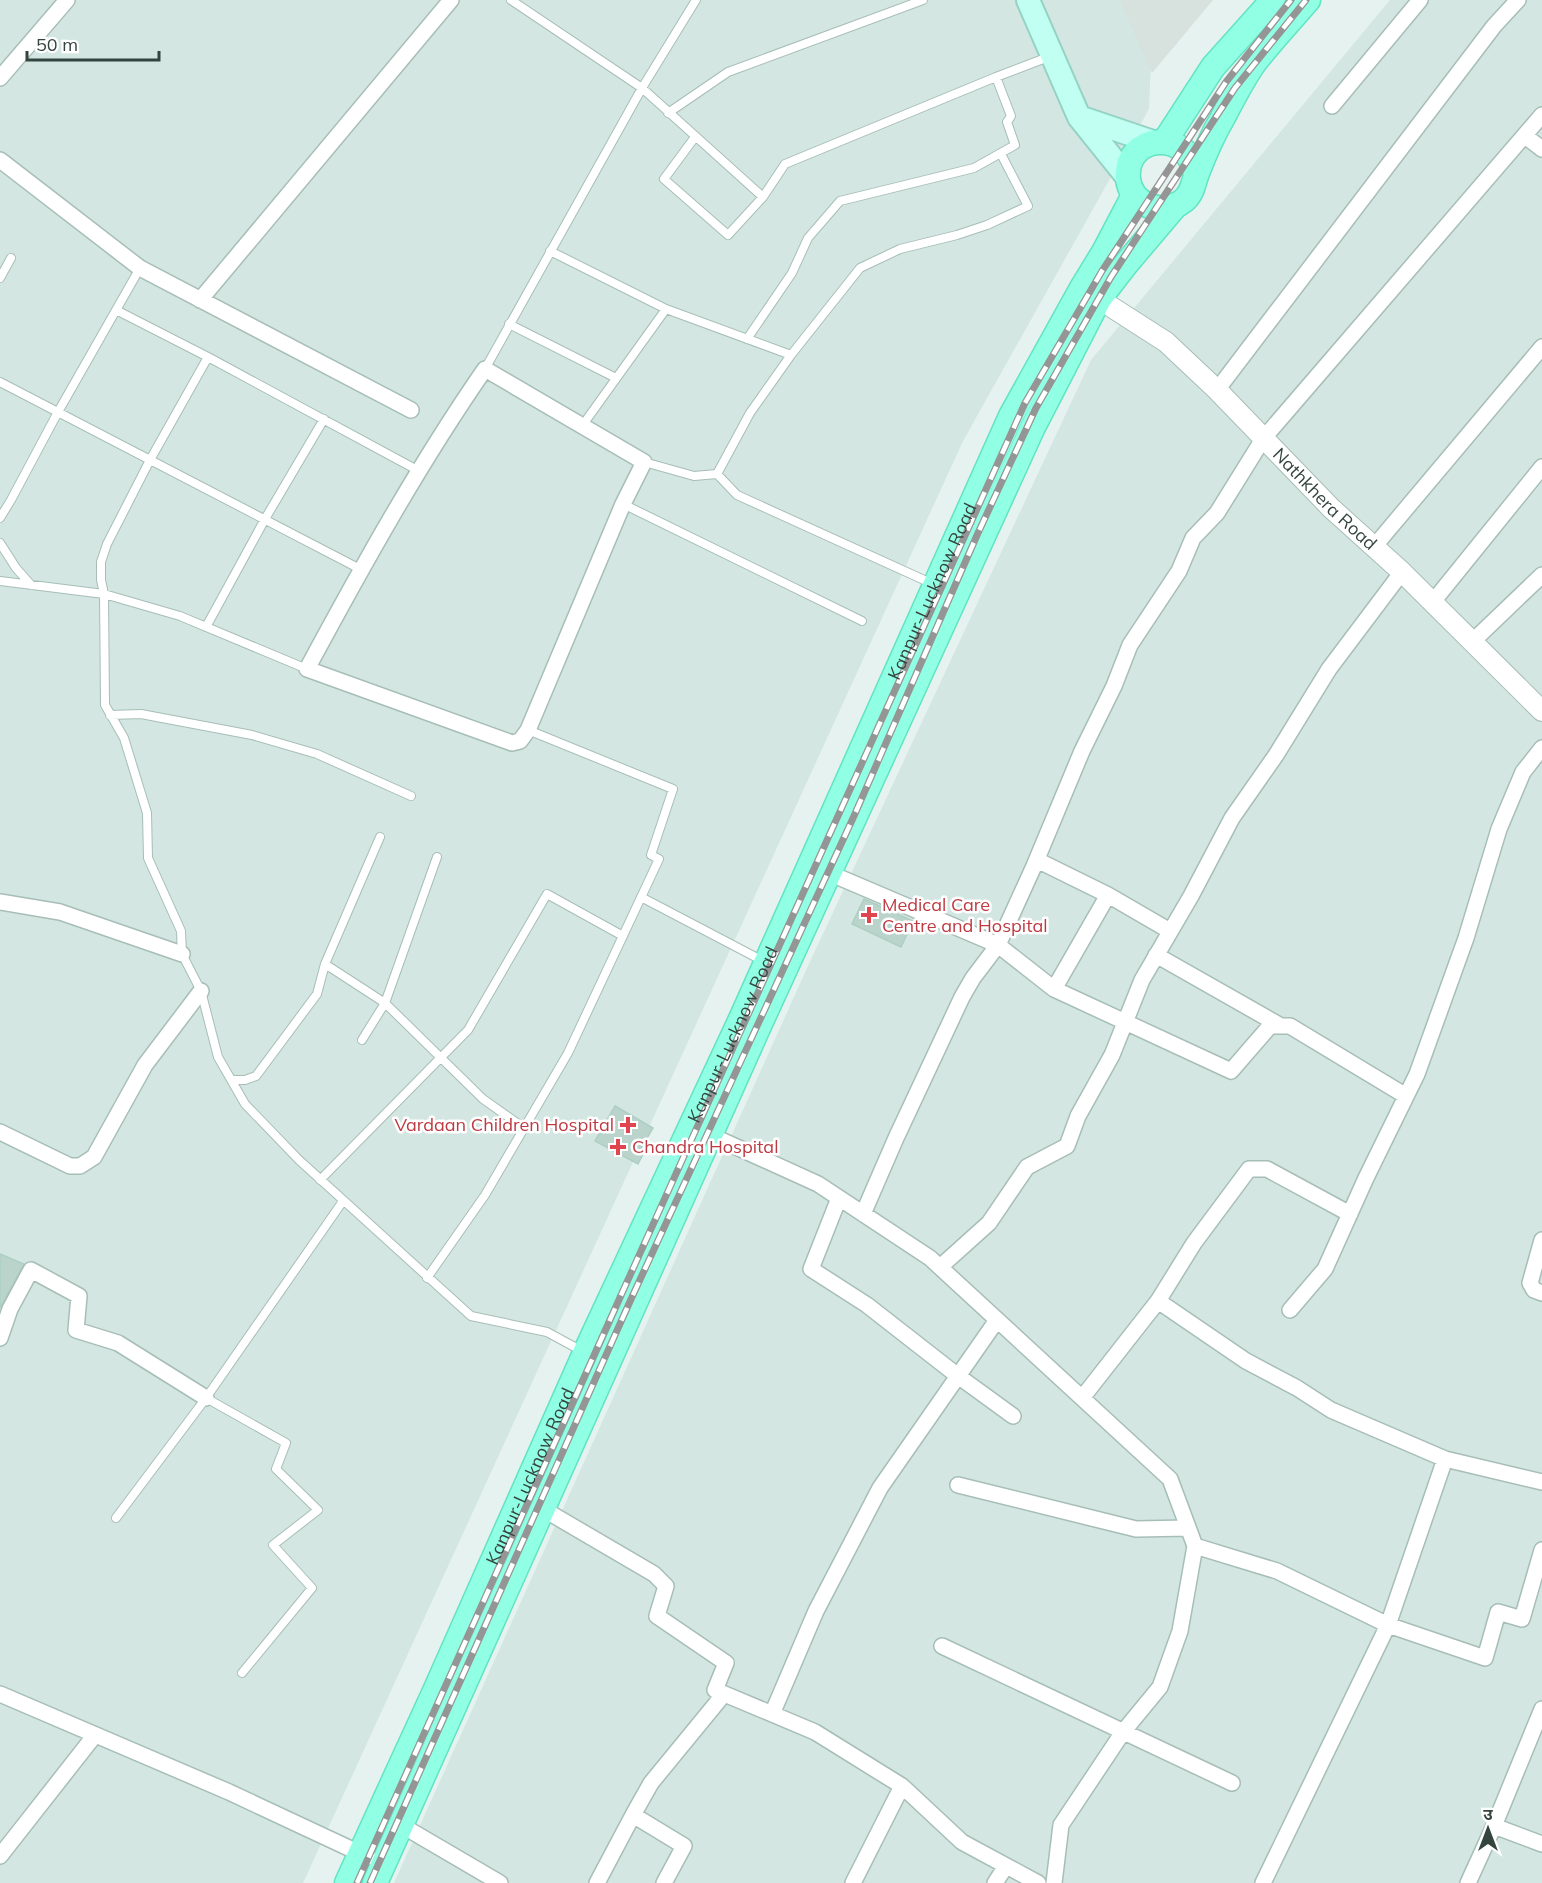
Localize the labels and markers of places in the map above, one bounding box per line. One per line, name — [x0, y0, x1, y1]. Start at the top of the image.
place label: Medical Care Centre and Hospital — [882, 893, 1048, 937]
marker: Medical Care Centre and Hospital — [860, 906, 878, 924]
place label: Vardaan Children Hospital — [394, 1113, 614, 1136]
marker: Vardaan Children Hospital — [619, 1116, 637, 1134]
place label: Chandra Hospital — [632, 1135, 778, 1158]
marker: Chandra Hospital — [609, 1138, 627, 1156]

